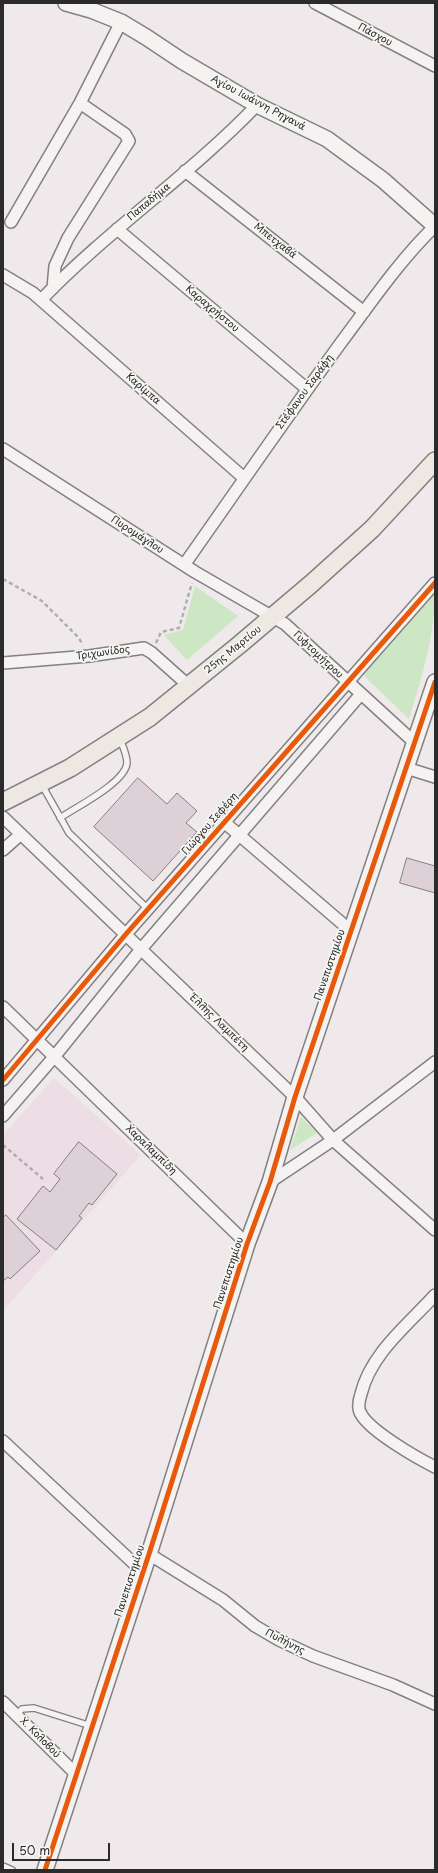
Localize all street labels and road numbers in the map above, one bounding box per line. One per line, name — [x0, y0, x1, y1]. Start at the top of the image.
street label: Πάσχου — [356, 21, 394, 49]
street label: Αγίου Ιωάννη Ρηγανά — [209, 73, 307, 133]
street label: Παπαδήμα — [125, 181, 173, 223]
street label: Μπετχαβά — [251, 221, 299, 261]
street label: Καραχρήστου — [183, 283, 241, 335]
street label: Στέφανου Σαράφη — [274, 352, 336, 432]
street label: Καρίμπα — [123, 371, 163, 407]
street label: Πυρομάγλου — [108, 514, 166, 556]
street label: 25ης Μαρτίου — [202, 623, 264, 677]
street label: Γυφτομήτρου — [291, 629, 345, 681]
street label: Τριχωνίδος — [75, 643, 131, 663]
street label: Γιώργου Σεφέρη — [180, 790, 240, 858]
street label: Πανεπιστημίου — [312, 928, 348, 1002]
street label: Έλλης Λαμπέτη — [187, 992, 251, 1054]
street label: Χαραλαμπίδη — [123, 1123, 179, 1177]
street label: Πανεπιστημίου — [212, 1236, 246, 1310]
street label: Πανεπιστημίου — [113, 1544, 147, 1618]
street label: Πυλήνης — [263, 1627, 307, 1657]
street label: Χ. Κολοβού — [17, 1715, 63, 1761]

